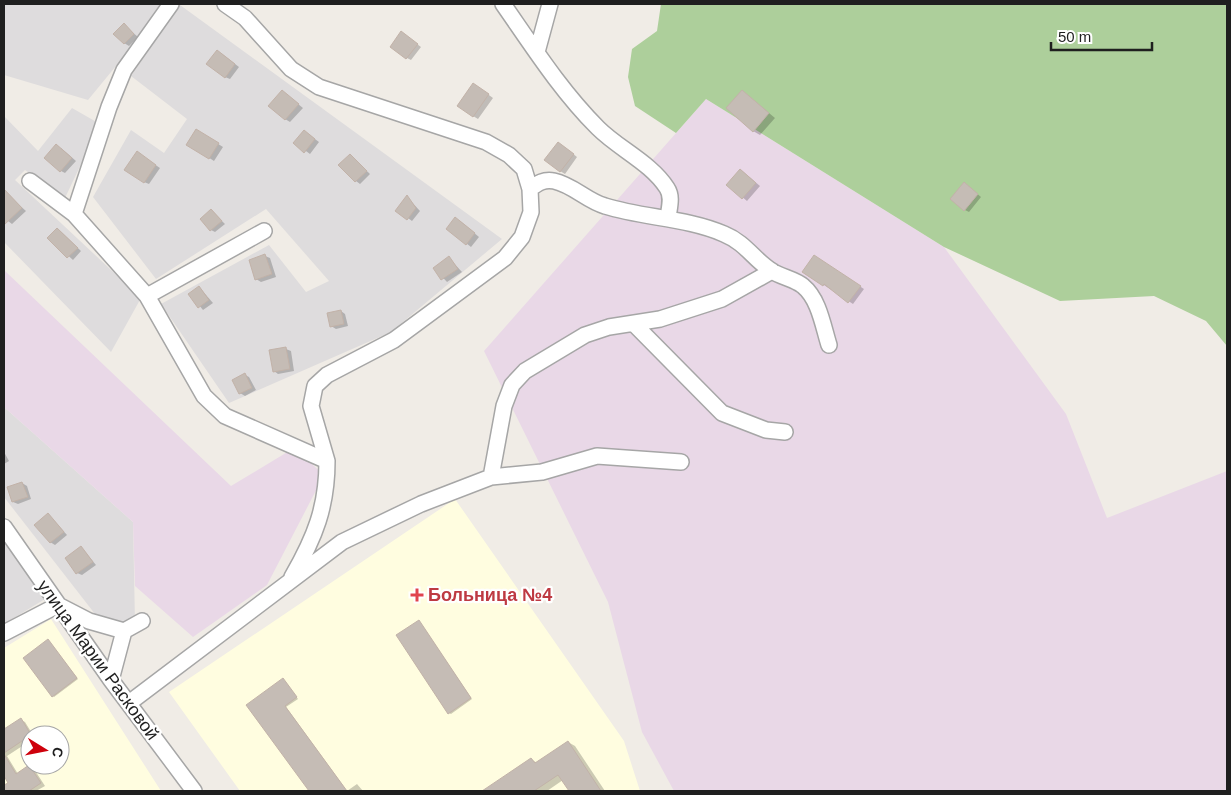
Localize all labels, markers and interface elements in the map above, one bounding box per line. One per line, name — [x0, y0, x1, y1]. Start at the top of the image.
scale bar — [1051, 20, 1152, 52]
text: 50 m — [1058, 28, 1091, 45]
street label: улица Марии Расковой — [33, 576, 163, 744]
place label: Больница №4 — [428, 585, 552, 605]
marker: Больница №4 — [410, 588, 424, 602]
north arrow — [20, 725, 70, 775]
text: С — [49, 746, 67, 759]

